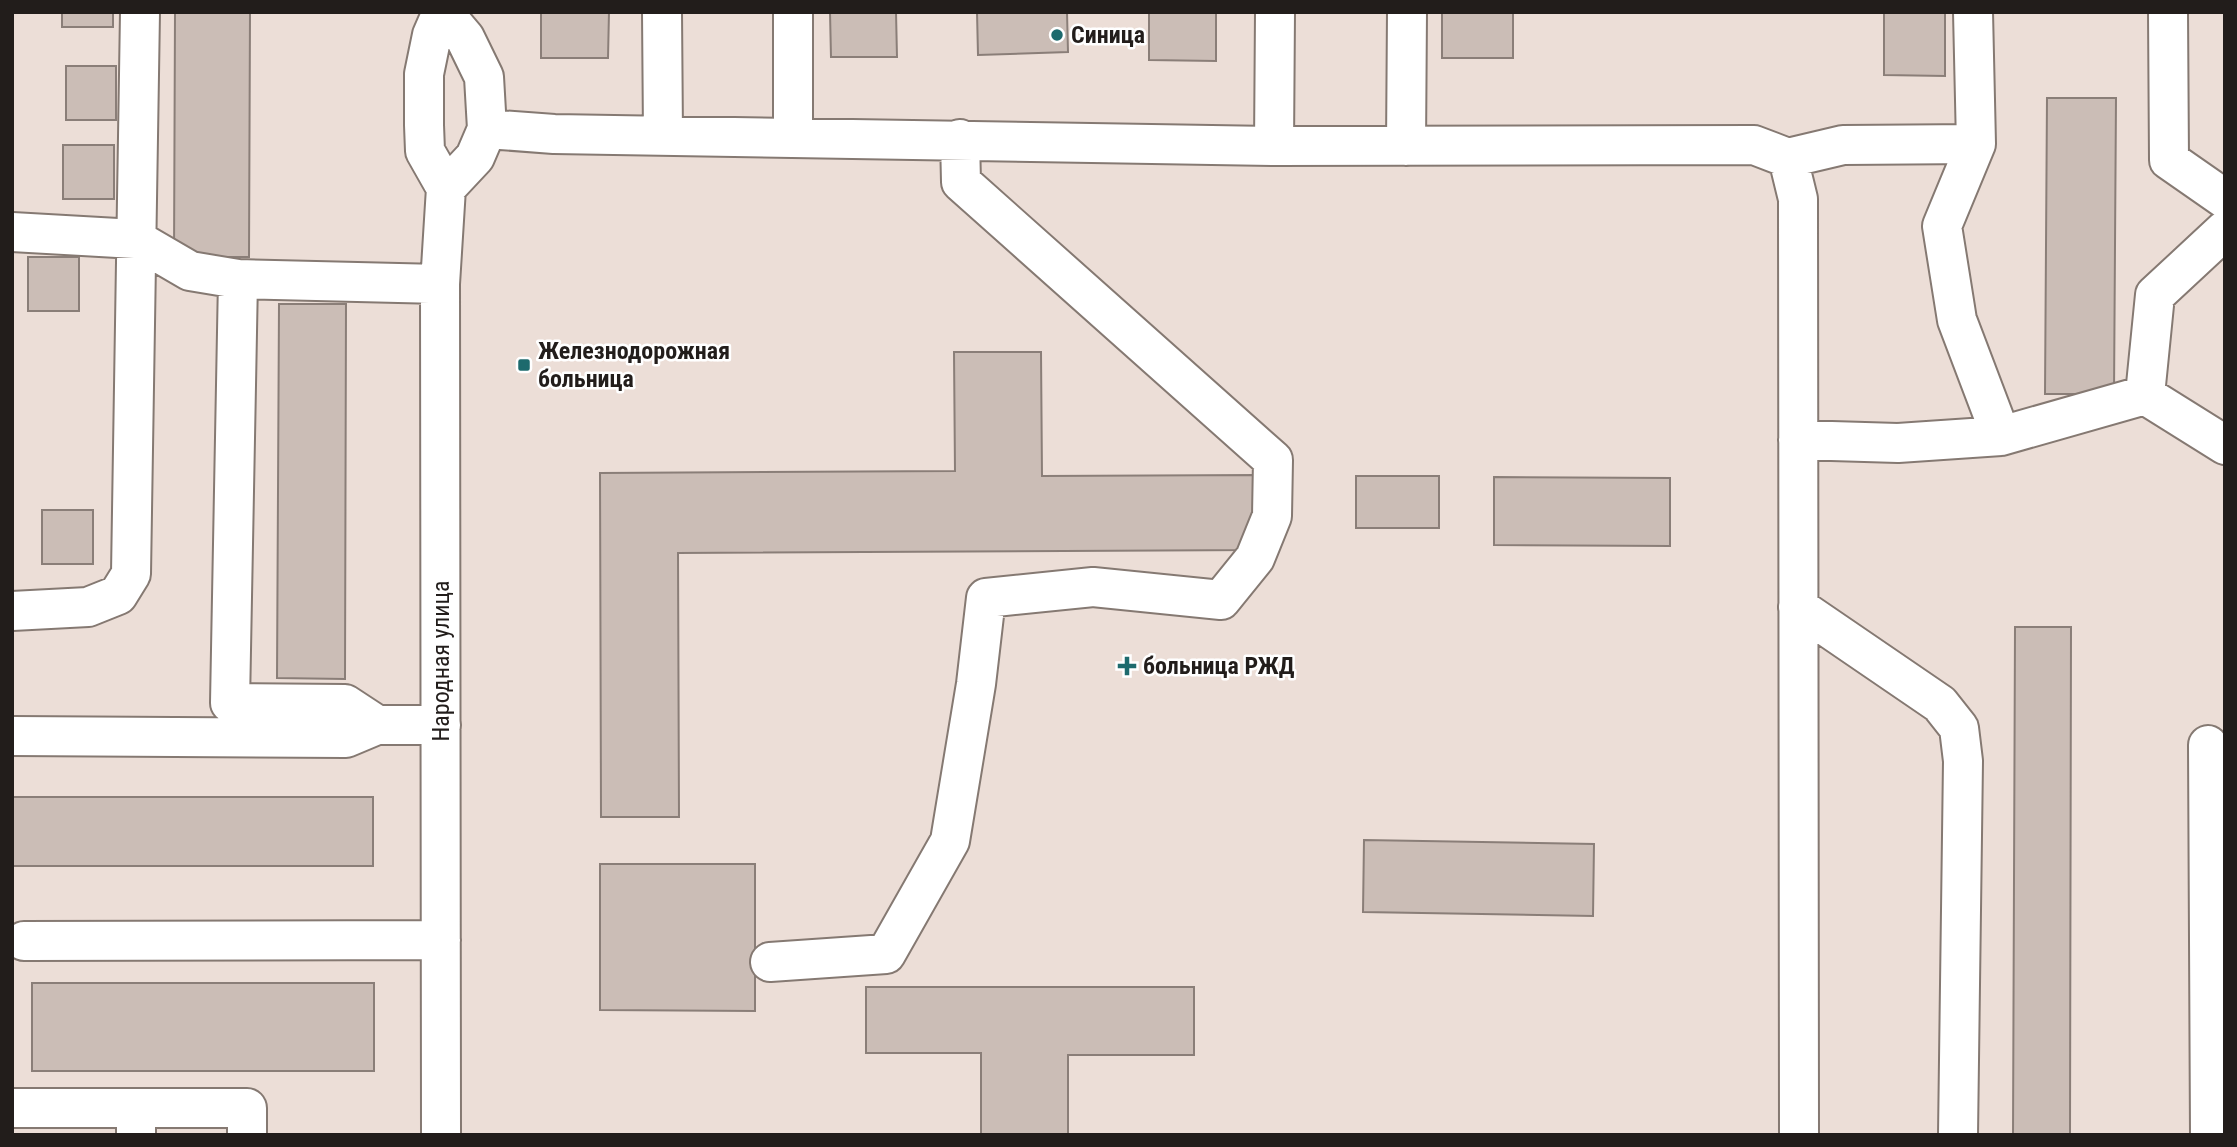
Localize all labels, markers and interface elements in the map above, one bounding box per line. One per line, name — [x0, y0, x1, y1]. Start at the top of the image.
place label: Синица — [1071, 21, 1145, 49]
marker: Синица — [1049, 27, 1065, 43]
place label: Железнодорожная больница — [538, 337, 730, 393]
marker: Железнодорожная больница — [516, 357, 532, 373]
street label: Народная улица — [427, 580, 455, 742]
place label: больница РЖД — [1143, 652, 1295, 680]
marker: больница РЖД — [1117, 656, 1137, 676]

